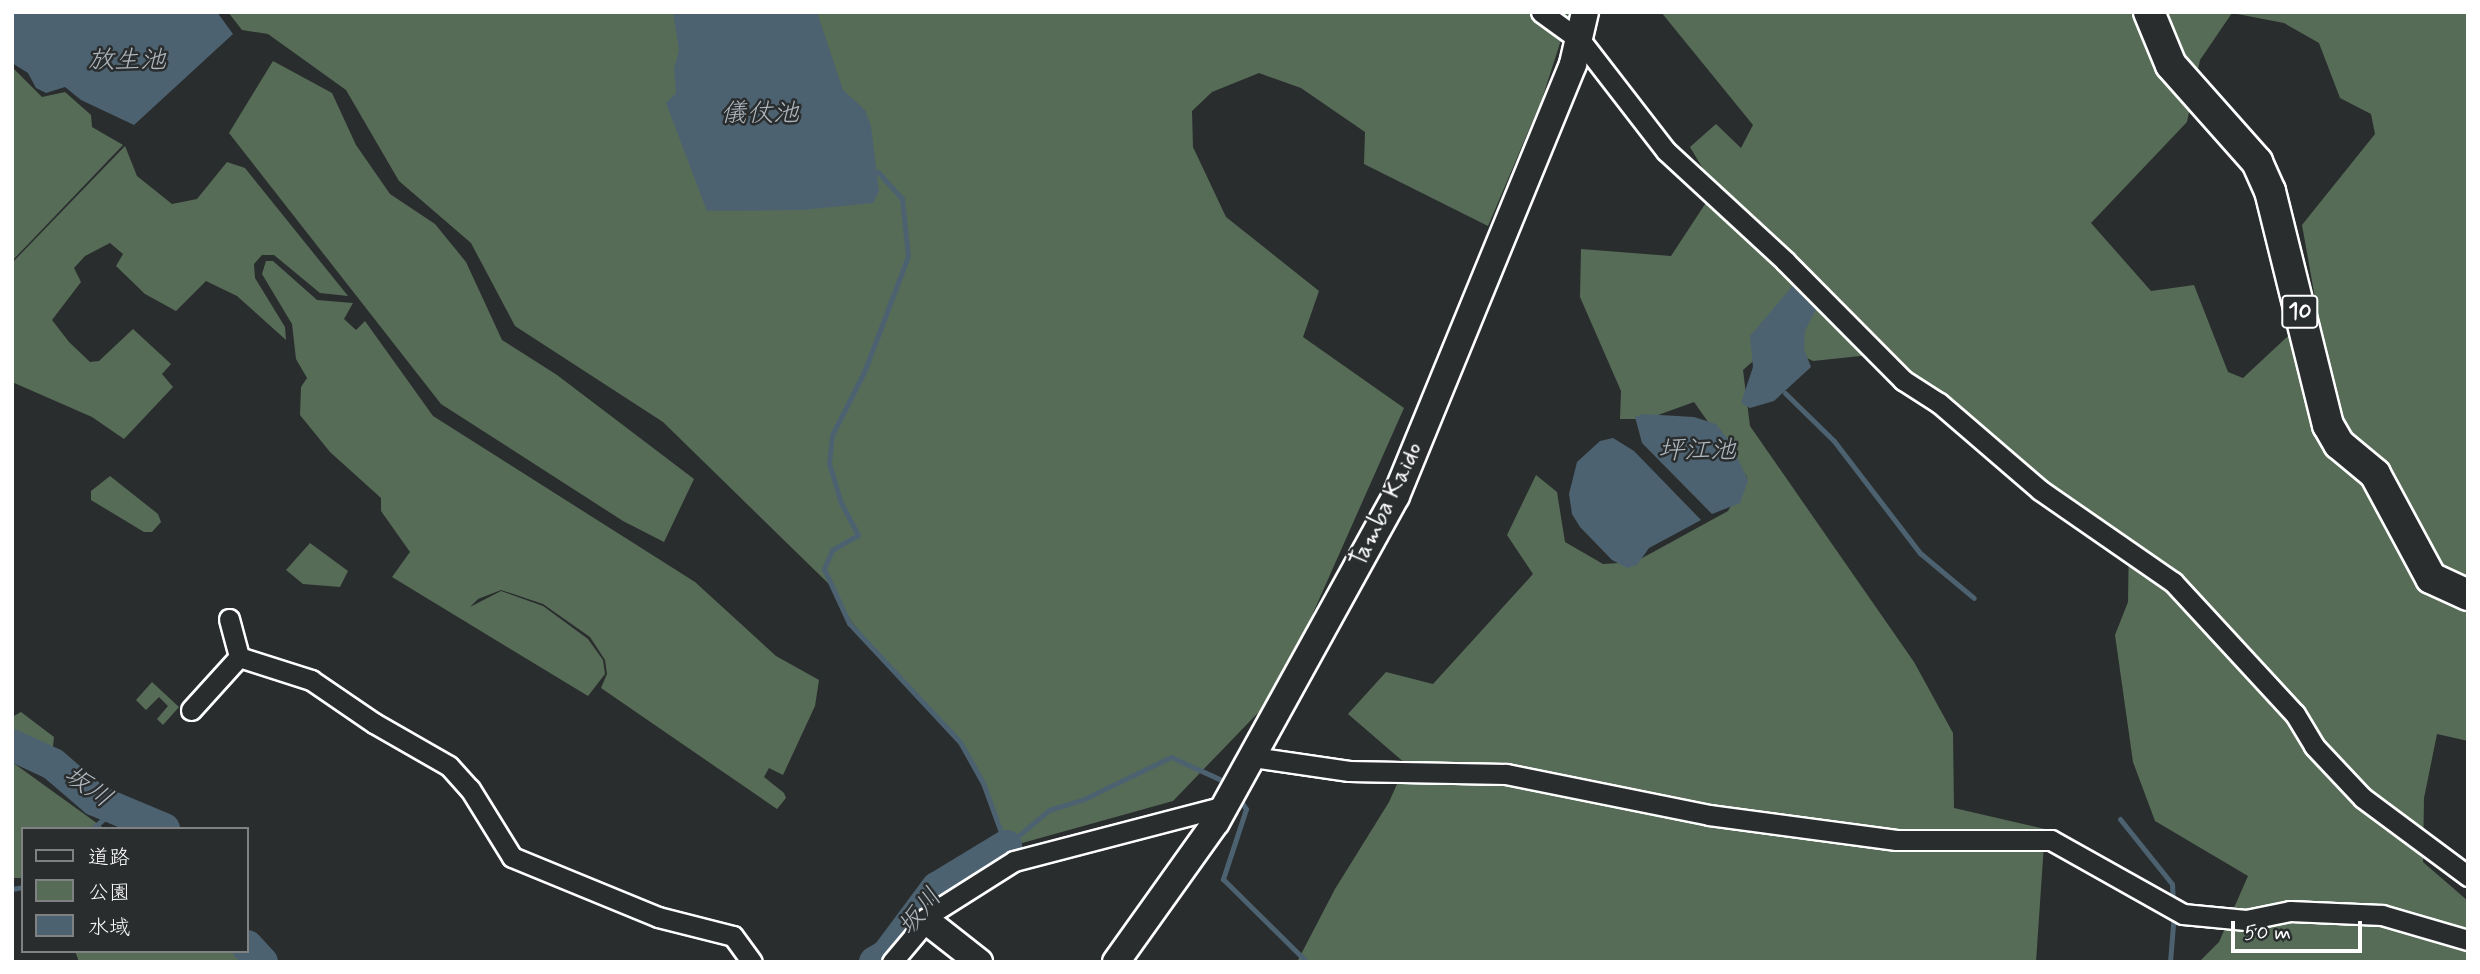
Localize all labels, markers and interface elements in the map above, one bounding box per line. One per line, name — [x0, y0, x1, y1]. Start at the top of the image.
water label: 放生池 — [88, 46, 166, 78]
water label: 儀仗池 — [721, 99, 799, 131]
road number: 10 — [2281, 292, 2319, 332]
water label: 坪江池 — [1658, 436, 1736, 468]
street label: Tamba Kaido — [1345, 439, 1429, 571]
water label: 坂川 — [57, 760, 117, 816]
legend — [21, 827, 248, 953]
text: 道路 — [88, 844, 130, 872]
text: 公園 — [88, 879, 130, 907]
water label: 坂川 — [893, 883, 949, 943]
scale bar — [2235, 908, 2366, 952]
text: 水域 — [88, 914, 130, 942]
text: 50 m — [2244, 919, 2291, 947]

